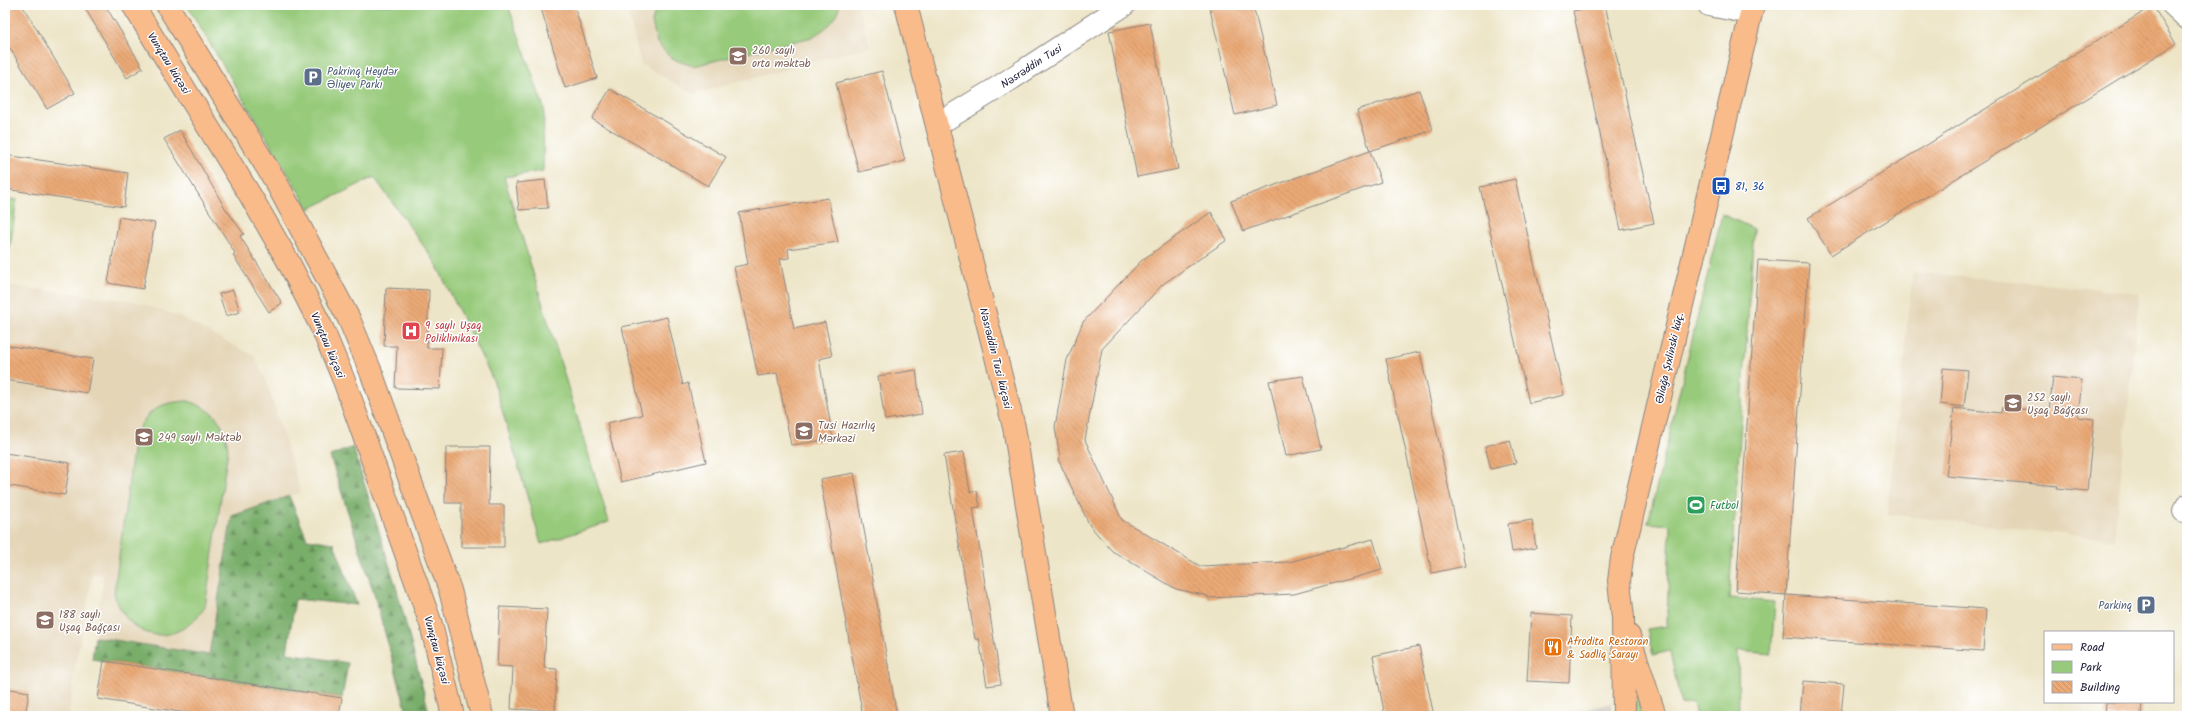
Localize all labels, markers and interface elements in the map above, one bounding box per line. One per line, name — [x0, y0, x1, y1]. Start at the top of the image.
street label: Vunqtau küçəsi — [142, 29, 195, 98]
street label: Nəsrəddin Tusi — [997, 40, 1066, 94]
place label: 260 saylı orta məktəb — [752, 42, 811, 73]
school or university icon: 260 saylı orta məktəb — [727, 45, 749, 67]
place label: Pakrinq Heydər Əliyev Parkı — [327, 63, 399, 94]
parking icon: Pakrinq Heydər Əliyev Parkı — [302, 66, 324, 88]
bus stop icon: 81, 36 — [1710, 175, 1732, 197]
place label: 81, 36 — [1735, 178, 1764, 196]
street label: Nəsrəddin Tusi küçəsi — [974, 306, 1016, 411]
street label: Vunqtau küçəsi — [305, 310, 349, 382]
street label: Əliağa Şıxlinski küç. — [1651, 311, 1689, 406]
place label: 9 saylı Uşaq Poliklinikası — [425, 317, 481, 348]
hospital icon: 9 saylı Uşaq Poliklinikası — [400, 320, 422, 342]
place label: 252 saylı Uşaq Bağçası — [2027, 389, 2088, 420]
school or university icon: 252 saylı Uşaq Bağçası — [2002, 392, 2024, 414]
place label: Tusi Hazırlıq Mərkəzi — [818, 417, 876, 448]
school or university icon: Tusi Hazırlıq Mərkəzi — [793, 420, 815, 442]
school or university icon: 249 saylı Məktəb — [133, 426, 155, 448]
place label: 249 saylı Məktəb — [158, 429, 242, 447]
sports icon: Futbol — [1685, 494, 1707, 516]
place label: Futbol — [1710, 497, 1739, 515]
parking icon: Parkinq — [2135, 594, 2157, 616]
place label: Parkinq — [2098, 597, 2132, 615]
place label: 188 saylı Uşaq Bağçası — [59, 606, 120, 637]
school or university icon: 188 saylı Uşaq Bağçası — [34, 609, 56, 631]
street label: Vunqtau küçəsi — [418, 614, 454, 687]
legend — [2044, 631, 2174, 703]
place label: Afrodita Restoran & Sadliq Sarayı — [1567, 633, 1648, 664]
restaurant icon: Afrodita Restoran & Sadliq Sarayı — [1542, 636, 1564, 658]
text: Road — [2080, 638, 2105, 657]
text: Park — [2080, 658, 2102, 677]
text: Building — [2080, 678, 2120, 697]

